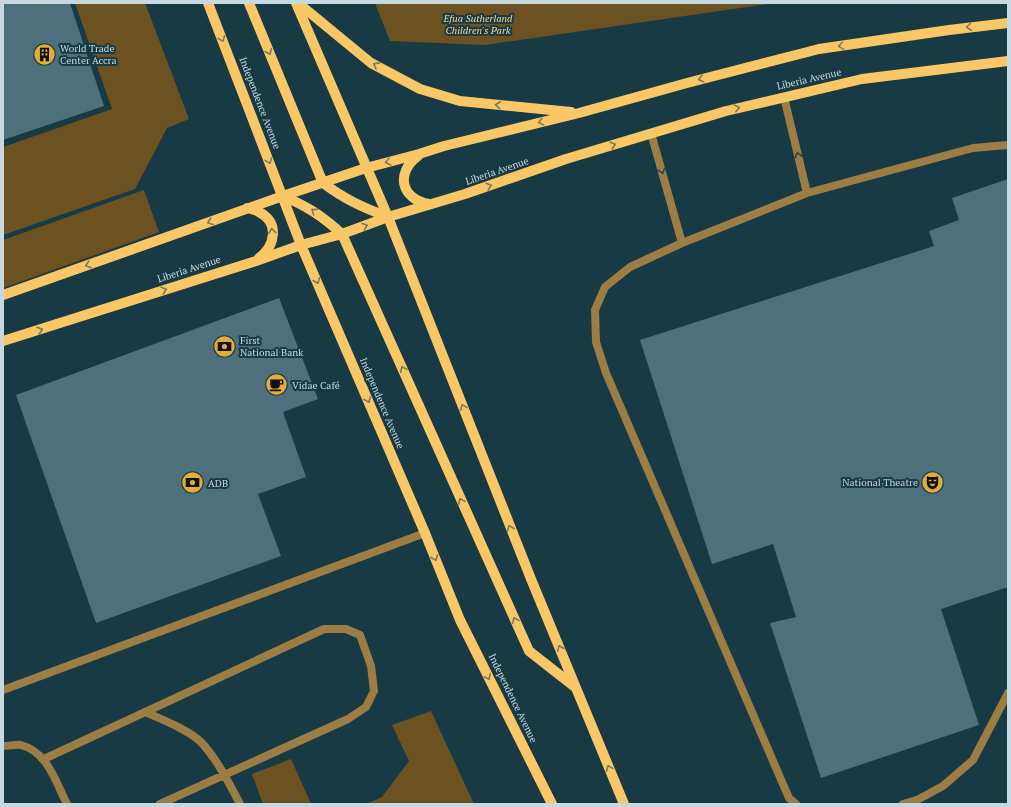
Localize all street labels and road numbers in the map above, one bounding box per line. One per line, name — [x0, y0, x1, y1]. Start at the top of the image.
street label: Independence Avenue — [236, 55, 284, 151]
street label: Liberia Avenue — [775, 65, 843, 93]
street label: Liberia Avenue — [464, 154, 530, 188]
street label: Liberia Avenue — [156, 253, 222, 285]
street label: Independence Avenue — [357, 355, 407, 451]
street label: Independence Avenue — [486, 651, 540, 745]

